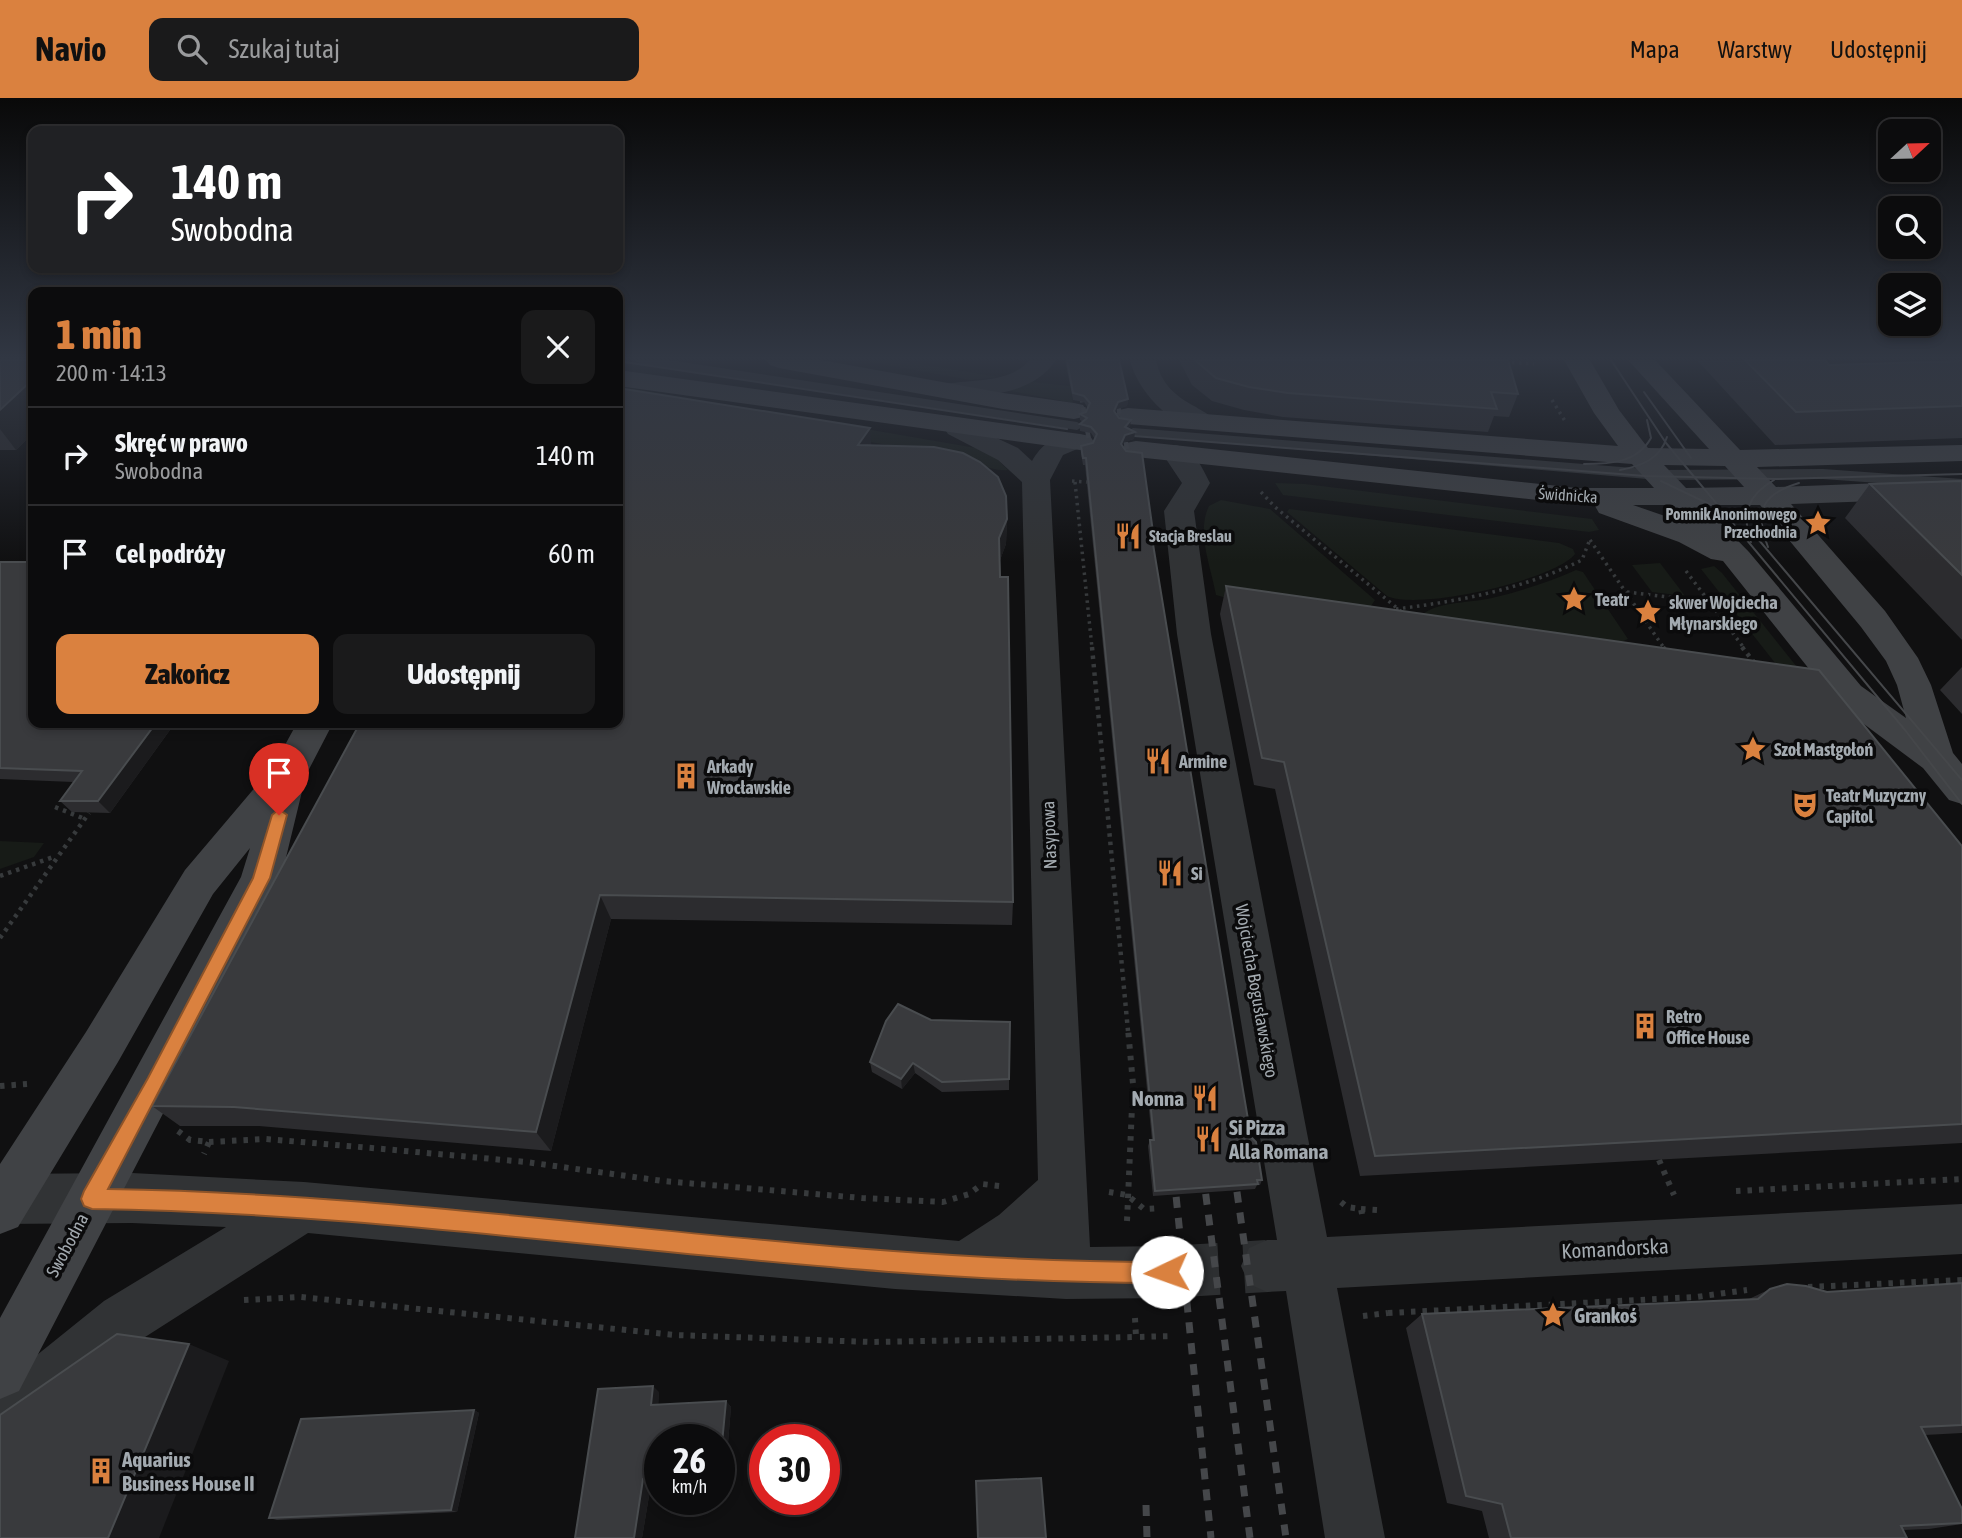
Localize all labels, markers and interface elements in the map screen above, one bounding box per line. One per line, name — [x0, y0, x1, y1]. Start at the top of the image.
search box — [149, 18, 639, 81]
text: Navio — [35, 30, 107, 68]
icon: search — [173, 30, 211, 68]
text: Szukaj tutaj — [229, 34, 340, 64]
text: Mapa — [1630, 36, 1680, 63]
text: Warstwy — [1718, 36, 1792, 63]
text: Udostępnij — [1830, 36, 1927, 63]
north arrow — [1878, 119, 1941, 182]
map controls — [1878, 119, 1941, 336]
text: 140 m — [171, 153, 282, 209]
icon: right — [56, 154, 147, 245]
button: search — [1878, 196, 1941, 259]
text: Swobodna — [171, 211, 294, 248]
button: layers — [1878, 273, 1941, 336]
text: 1 min — [56, 310, 142, 358]
button: close — [521, 310, 595, 384]
text: 200 m · 14:13 — [56, 360, 167, 386]
text: Skręć w prawo — [115, 428, 248, 458]
icon: right — [56, 437, 94, 475]
text: 140 m — [536, 441, 595, 471]
text: Swobodna — [115, 458, 203, 484]
street label: Świdnicka — [1538, 483, 1598, 506]
place label: Pomnik Anonimowego Przechodnia — [1665, 505, 1797, 541]
place icon: Pomnik Anonimowego Przechodnia — [1803, 508, 1833, 538]
restaurant icon: Stacja Breslau — [1113, 521, 1143, 551]
place label: Stacja Breslau — [1149, 527, 1232, 545]
icon: arrive — [56, 535, 94, 573]
text: Cel podróży — [115, 539, 226, 569]
text: 60 m — [548, 539, 595, 569]
place icon: Teatr — [1559, 584, 1589, 614]
place label: Teatr — [1595, 589, 1630, 610]
place label: skwer Wojciecha Młynarskiego — [1669, 592, 1778, 634]
place icon: skwer Wojciecha Młynarskiego — [1633, 597, 1663, 627]
button: Zakończ — [56, 634, 319, 714]
button: Udostępnij — [333, 634, 595, 714]
place icon: Szoł Mastgołoń — [1738, 734, 1768, 764]
place label: Szoł Mastgołoń — [1774, 739, 1873, 760]
pin — [249, 743, 309, 815]
restaurant icon: Armine — [1143, 746, 1173, 776]
place label: Armine — [1178, 751, 1227, 772]
icon: arrive — [260, 754, 298, 792]
place label: Arkady Wrocławskie — [706, 756, 791, 798]
building icon: Arkady Wrocławskie — [671, 761, 701, 791]
place label: Teatr Muzyczny Capitol — [1826, 785, 1927, 827]
theatre icon: Teatr Muzyczny Capitol — [1790, 790, 1820, 820]
street label: Nasypowa — [1037, 800, 1061, 870]
restaurant icon: Si — [1155, 858, 1185, 888]
place label: Si — [1191, 863, 1203, 884]
street label: Wojciecha Bogusławskiego — [1231, 903, 1283, 1079]
place label: Retro Office House — [1666, 1006, 1750, 1048]
building icon: Retro Office House — [1630, 1011, 1660, 1041]
restaurant icon: Nonna — [1190, 1083, 1220, 1113]
place label: Nonna — [1132, 1086, 1184, 1110]
place label: Si Pizza Alla Romana — [1228, 1115, 1329, 1163]
restaurant icon: Si Pizza Alla Romana — [1193, 1124, 1223, 1154]
street label: Swobodna — [42, 1210, 92, 1280]
street label: Komandorska — [1561, 1233, 1669, 1263]
position arrow — [1130, 1235, 1204, 1309]
place icon: Grankoś — [1538, 1300, 1568, 1330]
place label: Grankoś — [1574, 1303, 1638, 1327]
speed limit sign: 30 — [749, 1424, 840, 1515]
text: 26 — [673, 1440, 706, 1480]
place label: Aquarius Business House II — [121, 1447, 255, 1495]
building icon: Aquarius Business House II — [86, 1456, 116, 1486]
text: km/h — [672, 1476, 707, 1497]

